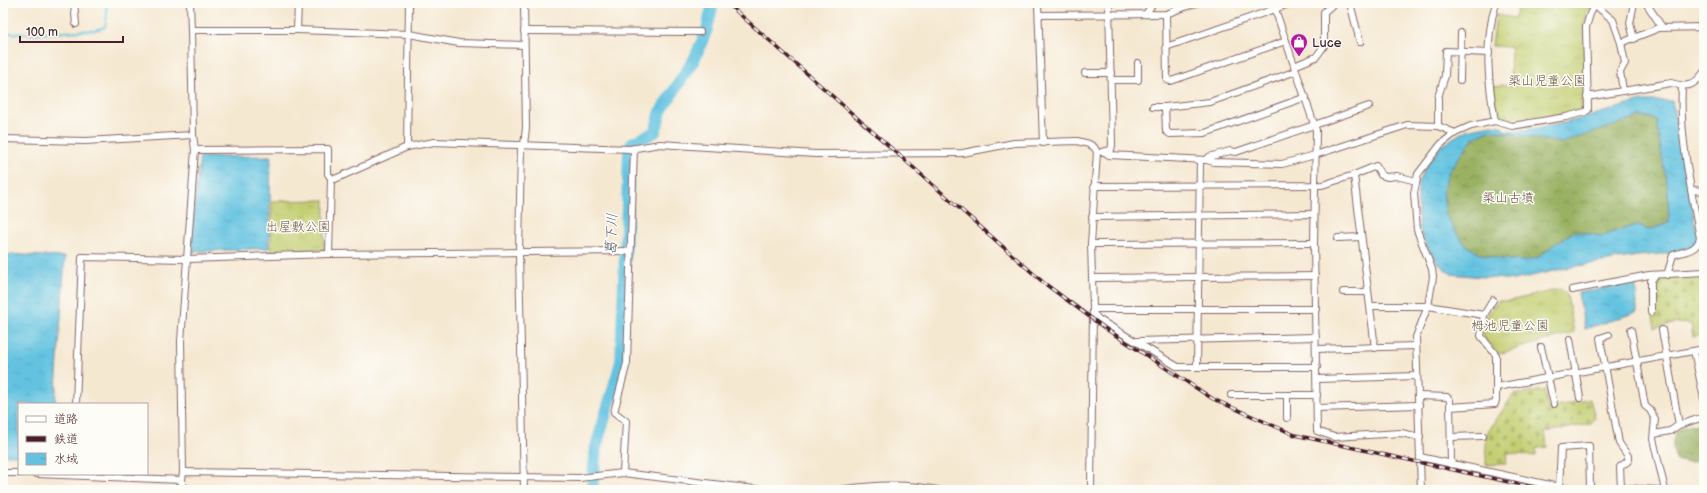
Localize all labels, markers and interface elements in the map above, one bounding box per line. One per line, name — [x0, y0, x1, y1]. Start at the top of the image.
scale bar — [20, 18, 123, 44]
text: 100 m — [26, 25, 58, 40]
shop icon: Luce — [1289, 32, 1309, 57]
place label: Luce — [1312, 35, 1342, 51]
park label: 築山児童公園 — [1508, 73, 1586, 89]
park label: 築山古墳 — [1482, 190, 1534, 206]
water label: 葛下川 — [602, 213, 621, 255]
park label: 出屋敷公園 — [265, 219, 331, 235]
park label: 栂池児童公園 — [1471, 318, 1549, 334]
legend — [18, 403, 148, 475]
text: 道路 — [54, 412, 78, 427]
text: 鉄道 — [54, 432, 78, 447]
text: 水域 — [54, 452, 78, 467]

